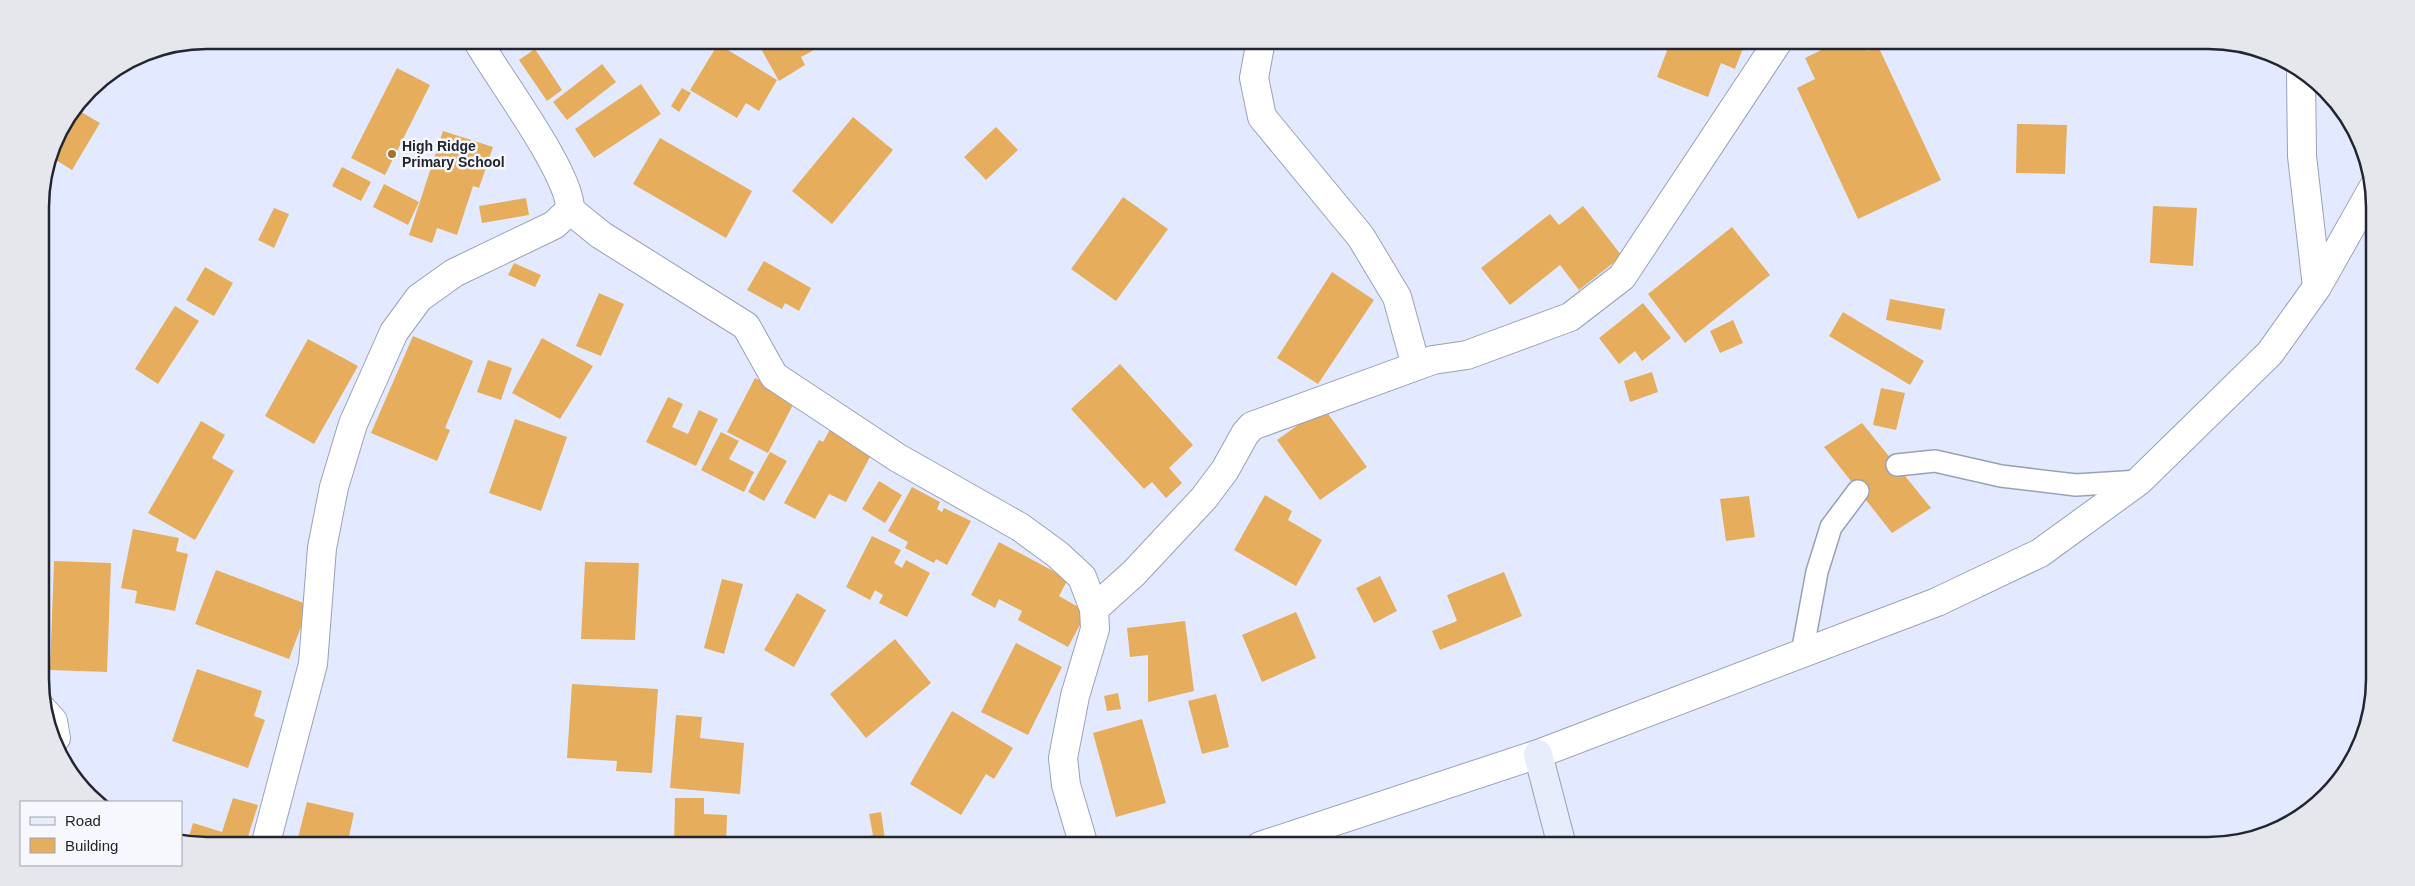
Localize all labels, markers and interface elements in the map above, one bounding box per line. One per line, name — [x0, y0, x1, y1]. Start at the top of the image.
place label: High Ridge Primary School — [402, 138, 505, 170]
marker: High Ridge Primary School — [386, 148, 398, 160]
legend — [20, 801, 182, 866]
text: Road — [65, 812, 101, 829]
text: Building — [65, 837, 118, 854]

